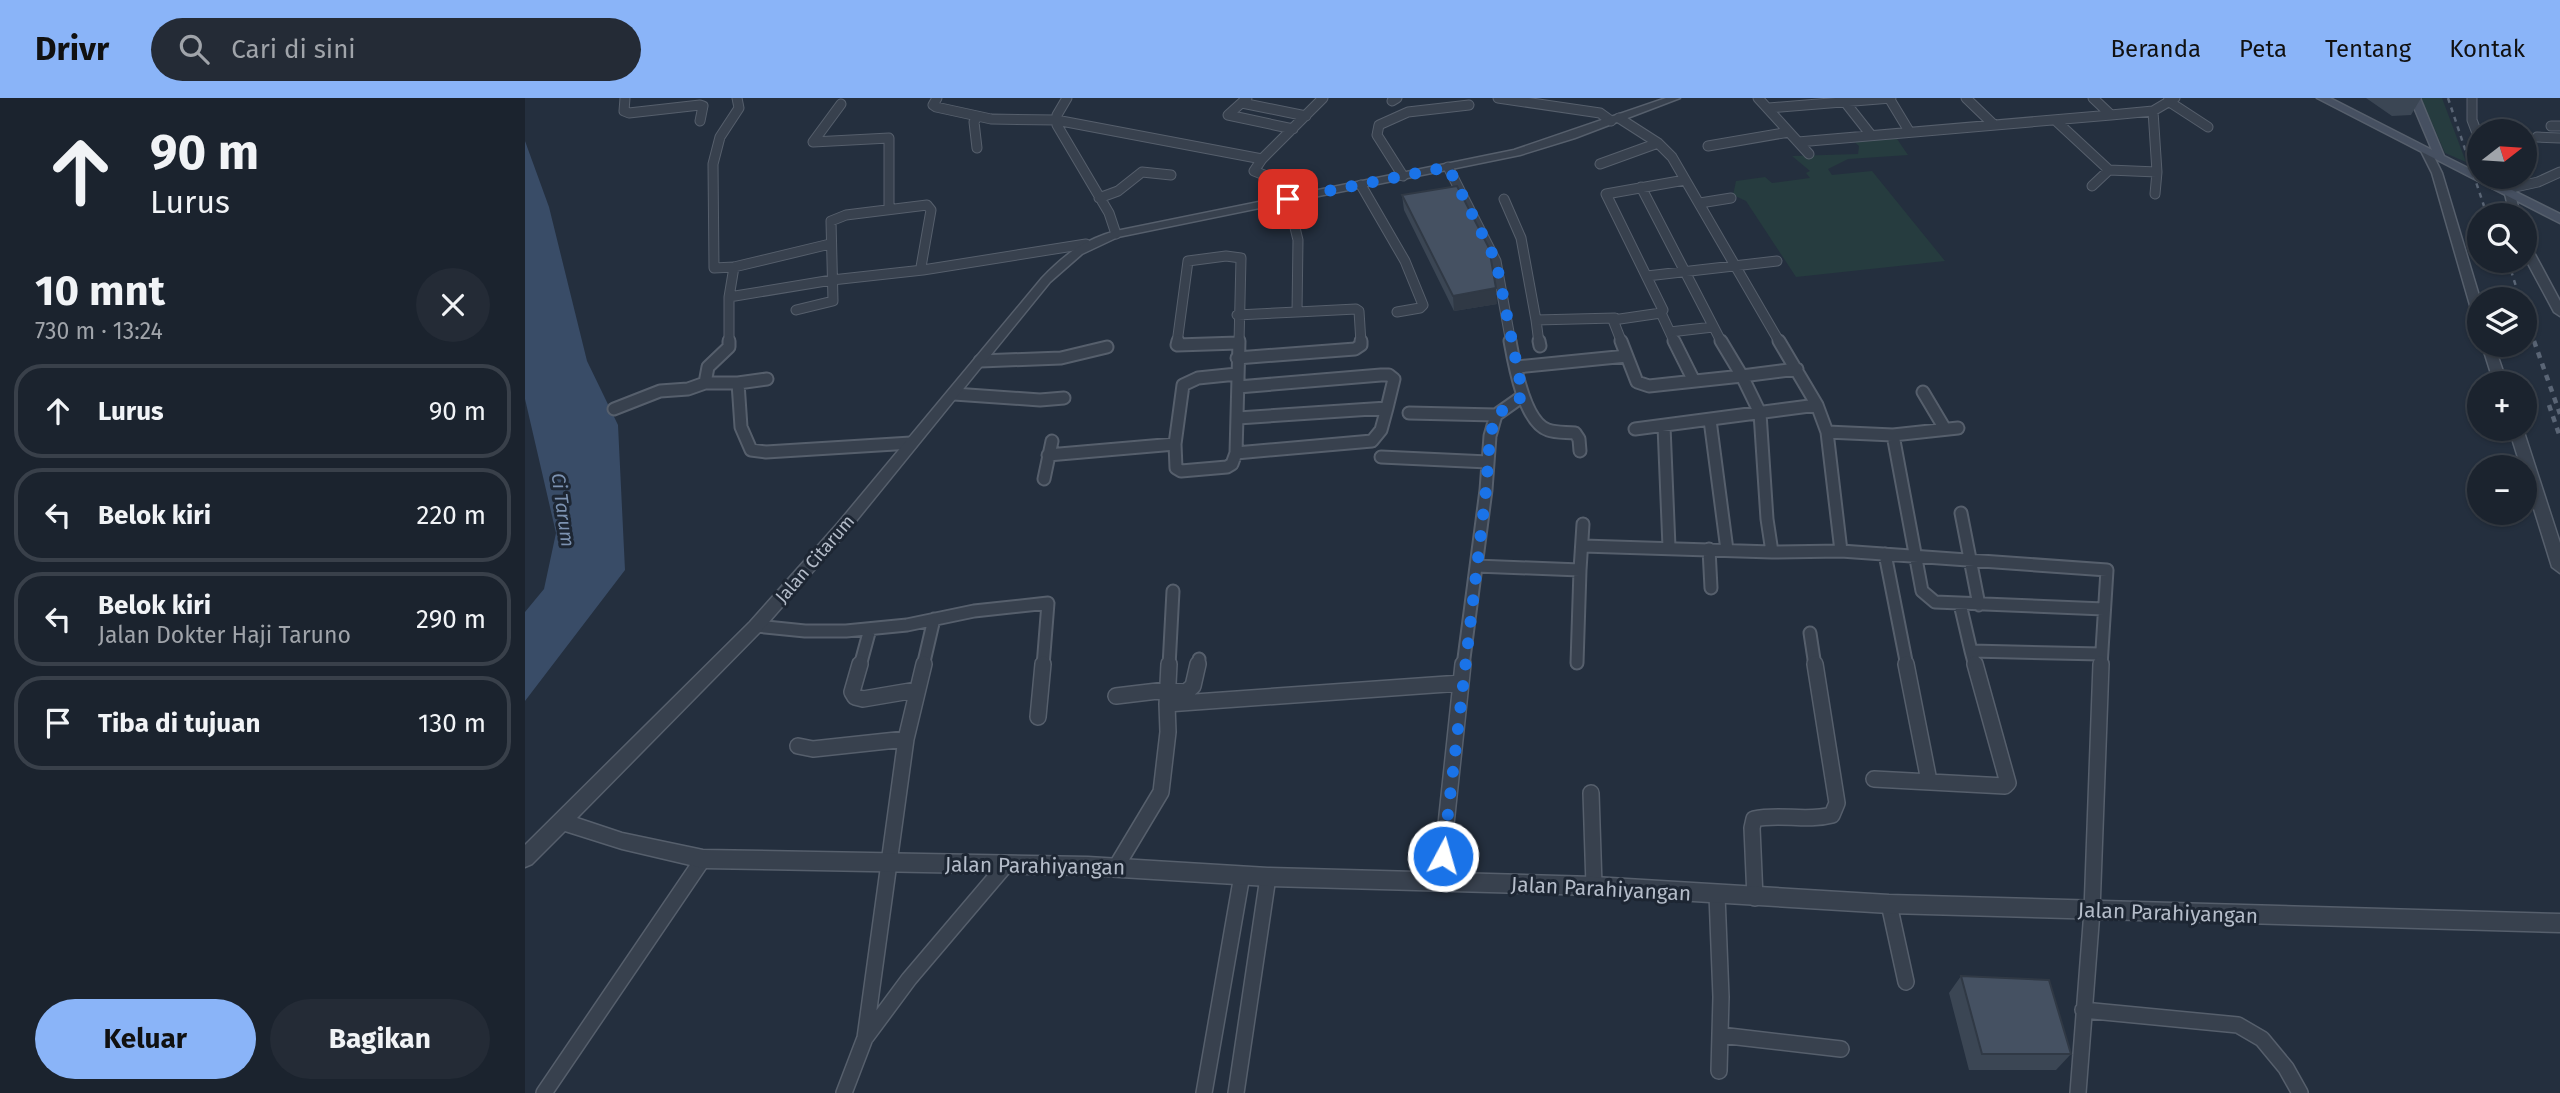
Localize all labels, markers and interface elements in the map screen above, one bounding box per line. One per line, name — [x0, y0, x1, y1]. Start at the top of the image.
search box — [151, 18, 641, 81]
text: Drivr — [35, 29, 109, 69]
icon: search — [175, 30, 213, 68]
text: Cari di sini — [231, 34, 356, 65]
text: Beranda — [2110, 35, 2201, 63]
text: Peta — [2239, 35, 2287, 63]
text: Tentang — [2325, 35, 2411, 63]
text: Kontak — [2449, 35, 2525, 63]
north arrow — [2467, 119, 2537, 189]
map controls — [2467, 119, 2537, 525]
text: 90 m — [150, 123, 259, 182]
icon: ahead — [35, 126, 126, 217]
pin — [1258, 169, 1318, 229]
icon: arrive — [1269, 180, 1307, 218]
text: Lurus — [150, 183, 230, 221]
button: search — [2467, 203, 2537, 273]
text: 10 mnt — [35, 266, 165, 316]
button: close — [416, 268, 490, 342]
button: layers — [2467, 287, 2537, 357]
text: 730 m · 13:24 — [35, 317, 163, 345]
button: + — [2467, 371, 2537, 441]
icon: ahead — [39, 392, 77, 430]
text: Lurus — [98, 396, 164, 427]
text: 90 m — [429, 396, 486, 427]
button: − — [2467, 455, 2537, 525]
water label: Ci Tarum — [546, 471, 580, 549]
icon: left — [39, 496, 77, 534]
text: Belok kiri — [98, 500, 211, 531]
text: 220 m — [417, 500, 486, 531]
street label: Jalan Citarum — [771, 510, 859, 608]
text: Belok kiri — [98, 590, 211, 621]
icon: left — [39, 600, 77, 638]
text: 290 m — [416, 604, 486, 635]
text: Jalan Dokter Haji Taruno — [98, 621, 351, 649]
icon: arrive — [39, 704, 77, 742]
text: Tiba di tujuan — [98, 708, 260, 739]
text: 130 m — [418, 708, 486, 739]
position arrow — [1406, 819, 1480, 893]
street label: Jalan Parahiyangan — [945, 851, 1125, 881]
street label: Jalan Parahiyangan — [1510, 871, 1692, 907]
street label: Jalan Parahiyangan — [2077, 897, 2259, 929]
button: Keluar — [35, 999, 256, 1079]
button: Bagikan — [270, 999, 490, 1079]

